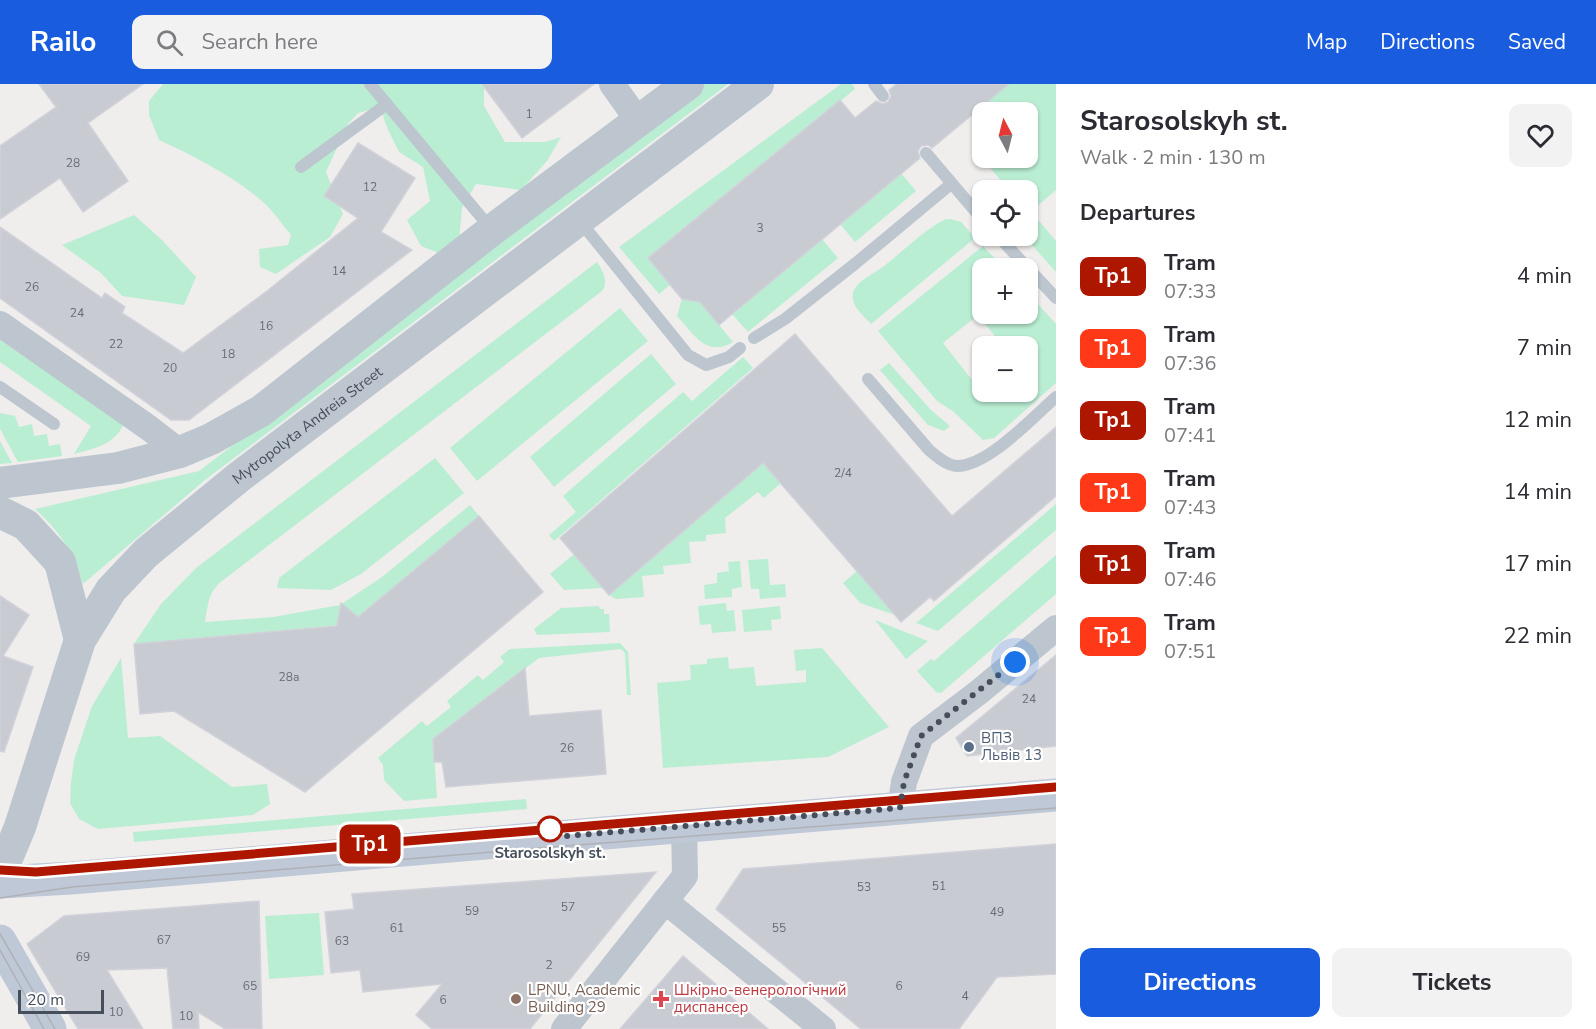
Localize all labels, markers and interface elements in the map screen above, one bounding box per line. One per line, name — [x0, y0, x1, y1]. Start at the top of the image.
search box — [132, 15, 552, 69]
text: Railo — [30, 23, 96, 61]
icon: search — [153, 26, 186, 59]
text: Search here — [201, 27, 318, 57]
text: Map — [1306, 28, 1347, 56]
text: Directions — [1380, 28, 1475, 56]
text: Saved — [1508, 28, 1566, 56]
north arrow — [972, 102, 1038, 168]
map controls — [972, 102, 1038, 402]
text: Starosolskyh st. — [1080, 102, 1288, 140]
button: heart — [1509, 104, 1572, 167]
house number: 1 — [525, 106, 533, 122]
text: Walk · 2 min · 130 m — [1080, 144, 1266, 171]
house number: 28 — [66, 155, 80, 171]
house number: 12 — [363, 179, 377, 195]
button: locate — [972, 180, 1038, 246]
text: Departures — [1080, 198, 1195, 228]
house number: 3 — [756, 220, 764, 236]
text: Tram — [1164, 248, 1216, 278]
button: + — [972, 258, 1038, 324]
text: 4 min — [1517, 261, 1572, 291]
text: Тр1 — [1095, 262, 1131, 290]
house number: 14 — [332, 263, 346, 279]
text: 07:33 — [1164, 278, 1217, 305]
house number: 26 — [25, 279, 39, 295]
house number: 24 — [70, 305, 84, 321]
house number: 16 — [259, 318, 273, 334]
text: Tram — [1164, 320, 1216, 350]
text: 7 min — [1517, 333, 1572, 363]
text: Тр1 — [1095, 334, 1131, 362]
house number: 22 — [109, 336, 123, 352]
button: − — [972, 336, 1038, 402]
house number: 18 — [221, 346, 235, 362]
text: 07:36 — [1164, 350, 1217, 377]
house number: 20 — [163, 360, 177, 376]
street label: Mytropolyta Andreia Street — [228, 361, 387, 489]
text: Tram — [1164, 392, 1216, 422]
text: 12 min — [1504, 405, 1572, 435]
text: Тр1 — [1095, 406, 1131, 434]
text: 07:41 — [1164, 422, 1217, 449]
text: Tram — [1164, 464, 1216, 494]
house number: 2/4 — [834, 465, 852, 481]
text: 14 min — [1504, 477, 1572, 507]
text: Тр1 — [1095, 478, 1131, 506]
text: 07:43 — [1164, 494, 1217, 521]
text: Tram — [1164, 536, 1216, 566]
text: 17 min — [1504, 549, 1572, 579]
text: Тр1 — [1095, 550, 1131, 578]
text: 07:46 — [1164, 566, 1217, 593]
text: Tram — [1164, 608, 1216, 638]
text: 22 min — [1504, 621, 1572, 651]
text: Тр1 — [1095, 622, 1131, 650]
text: 07:51 — [1164, 638, 1217, 665]
your location — [1000, 647, 1030, 677]
house number: 28а — [279, 669, 299, 685]
house number: 24 — [1022, 691, 1036, 707]
place label: ВПЗ Львів 13 — [981, 728, 1042, 765]
house number: 26 — [560, 740, 574, 756]
marker: ВПЗ Львів 13 — [962, 740, 976, 754]
marker: Starosolskyh st. — [537, 816, 563, 842]
line badge: Тр1 — [336, 824, 404, 864]
text: Тр1 — [352, 830, 388, 858]
place label: Starosolskyh st. — [494, 843, 606, 863]
house number: 51 — [932, 878, 946, 894]
house number: 53 — [857, 879, 871, 895]
house number: 57 — [561, 899, 575, 915]
house number: 59 — [465, 903, 479, 919]
house number: 49 — [990, 904, 1004, 920]
house number: 61 — [390, 920, 404, 936]
house number: 55 — [772, 920, 786, 936]
house number: 67 — [157, 932, 171, 948]
house number: 63 — [335, 933, 349, 949]
button: Directions — [1080, 948, 1320, 1017]
button: Tickets — [1332, 948, 1572, 1017]
house number: 69 — [76, 949, 90, 965]
house number: 2 — [545, 957, 553, 973]
house number: 65 — [243, 978, 257, 994]
house number: 6 — [895, 978, 903, 994]
place label: LPNU, Academic Building 29 — [528, 980, 640, 1017]
place label: Шкірно-венерологічний диспансер — [674, 980, 846, 1017]
scale bar — [18, 987, 104, 1014]
house number: 4 — [961, 988, 969, 1004]
text: 20 m — [27, 989, 64, 1011]
marker: Шкірно-венерологічний диспансер — [652, 990, 670, 1008]
house number: 6 — [439, 992, 447, 1008]
marker: LPNU, Academic Building 29 — [509, 992, 523, 1006]
house number: 10 — [109, 1004, 123, 1020]
house number: 10 — [179, 1008, 193, 1024]

